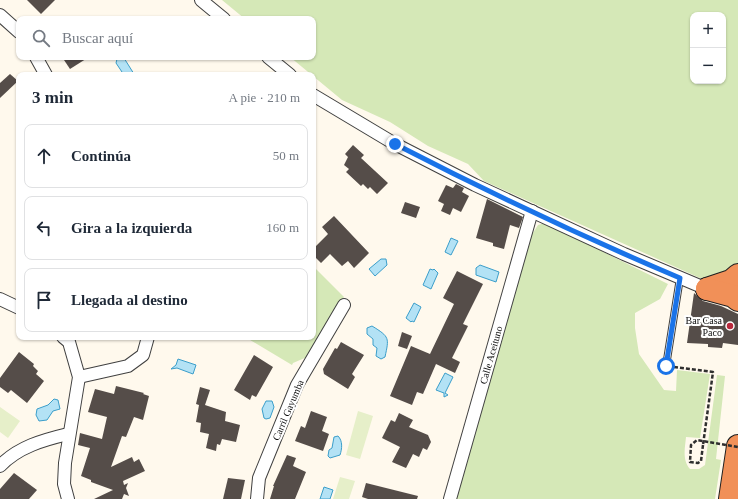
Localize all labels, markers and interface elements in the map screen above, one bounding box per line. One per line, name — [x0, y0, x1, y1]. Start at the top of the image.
map controls — [690, 12, 726, 84]
button: + — [690, 12, 726, 48]
search box — [16, 16, 316, 60]
icon: search — [30, 27, 52, 49]
text: Buscar aquí — [62, 30, 133, 46]
button: − — [690, 48, 726, 84]
text: 3 min — [32, 88, 73, 107]
text: A pie · 210 m — [229, 90, 300, 105]
route end — [386, 135, 404, 153]
icon: ahead — [33, 145, 55, 167]
text: Continúa — [71, 148, 131, 164]
text: 50 m — [273, 148, 299, 163]
icon: left — [33, 217, 55, 239]
text: Gira a la izquierda — [71, 220, 192, 236]
text: 160 m — [266, 220, 299, 235]
icon: arrive — [33, 289, 55, 311]
text: Llegada al destino — [71, 292, 188, 308]
place label: Bar Casa Paco — [686, 315, 723, 338]
marker: Bar Casa Paco — [725, 321, 735, 331]
street label: Calle Aceituno — [477, 325, 505, 385]
route start — [657, 357, 675, 375]
street label: Carril Gayumba — [270, 378, 306, 442]

